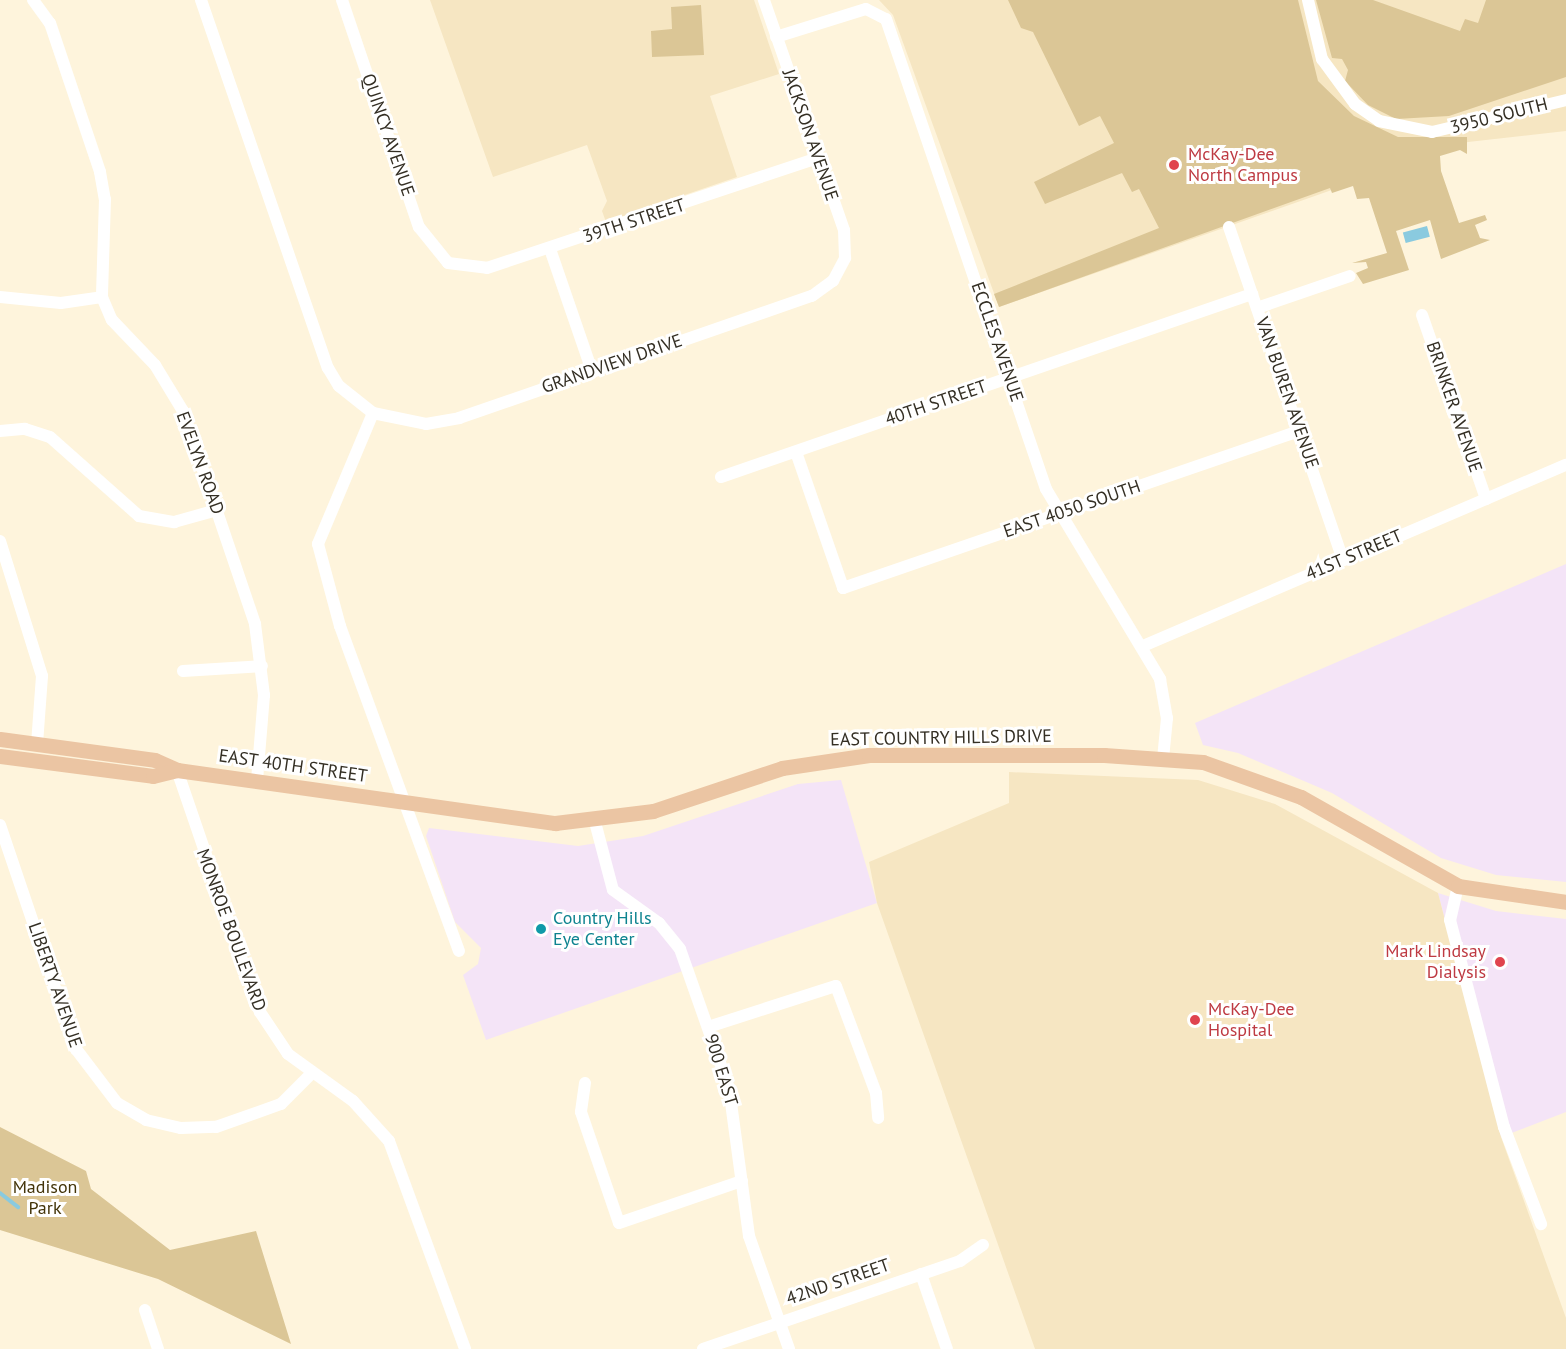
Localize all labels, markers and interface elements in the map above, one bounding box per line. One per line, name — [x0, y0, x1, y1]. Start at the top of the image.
street label: JACKSON AVENUE — [777, 66, 843, 204]
street label: QUINCY AVENUE — [357, 71, 419, 199]
street label: 3950 SOUTH — [1448, 93, 1550, 139]
place label: McKay-Dee North Campus — [1188, 144, 1298, 186]
marker: McKay-Dee North Campus — [1165, 156, 1183, 174]
street label: 39TH STREET — [580, 194, 688, 248]
street label: ECCLES AVENUE — [966, 279, 1028, 405]
street label: VAN BUREN AVENUE — [1251, 314, 1323, 472]
street label: GRANDVIEW DRIVE — [539, 330, 685, 398]
street label: BRINKER AVENUE — [1421, 338, 1487, 476]
street label: 40TH STREET — [882, 376, 990, 430]
street label: EVELYN ROAD — [171, 409, 229, 517]
street label: EAST 4050 SOUTH — [1000, 475, 1144, 543]
street label: 41ST STREET — [1302, 525, 1406, 585]
street label: EAST COUNTRY HILLS DRIVE — [829, 725, 1053, 751]
street label: EAST 40TH STREET — [217, 745, 369, 787]
street label: MONROE BOULEVARD — [192, 846, 270, 1014]
place label: Country Hills Eye Center — [553, 908, 652, 950]
street label: LIBERTY AVENUE — [23, 919, 87, 1051]
marker: Country Hills Eye Center — [534, 922, 548, 936]
place label: Mark Lindsay Dialysis — [1385, 941, 1486, 984]
marker: Mark Lindsay Dialysis — [1491, 953, 1509, 971]
place label: McKay-Dee Hospital — [1208, 999, 1294, 1042]
marker: McKay-Dee Hospital — [1186, 1011, 1204, 1029]
street label: 900 EAST — [700, 1031, 742, 1109]
park label: Madison Park — [13, 1177, 77, 1220]
street label: 42ND STREET — [783, 1254, 893, 1310]

